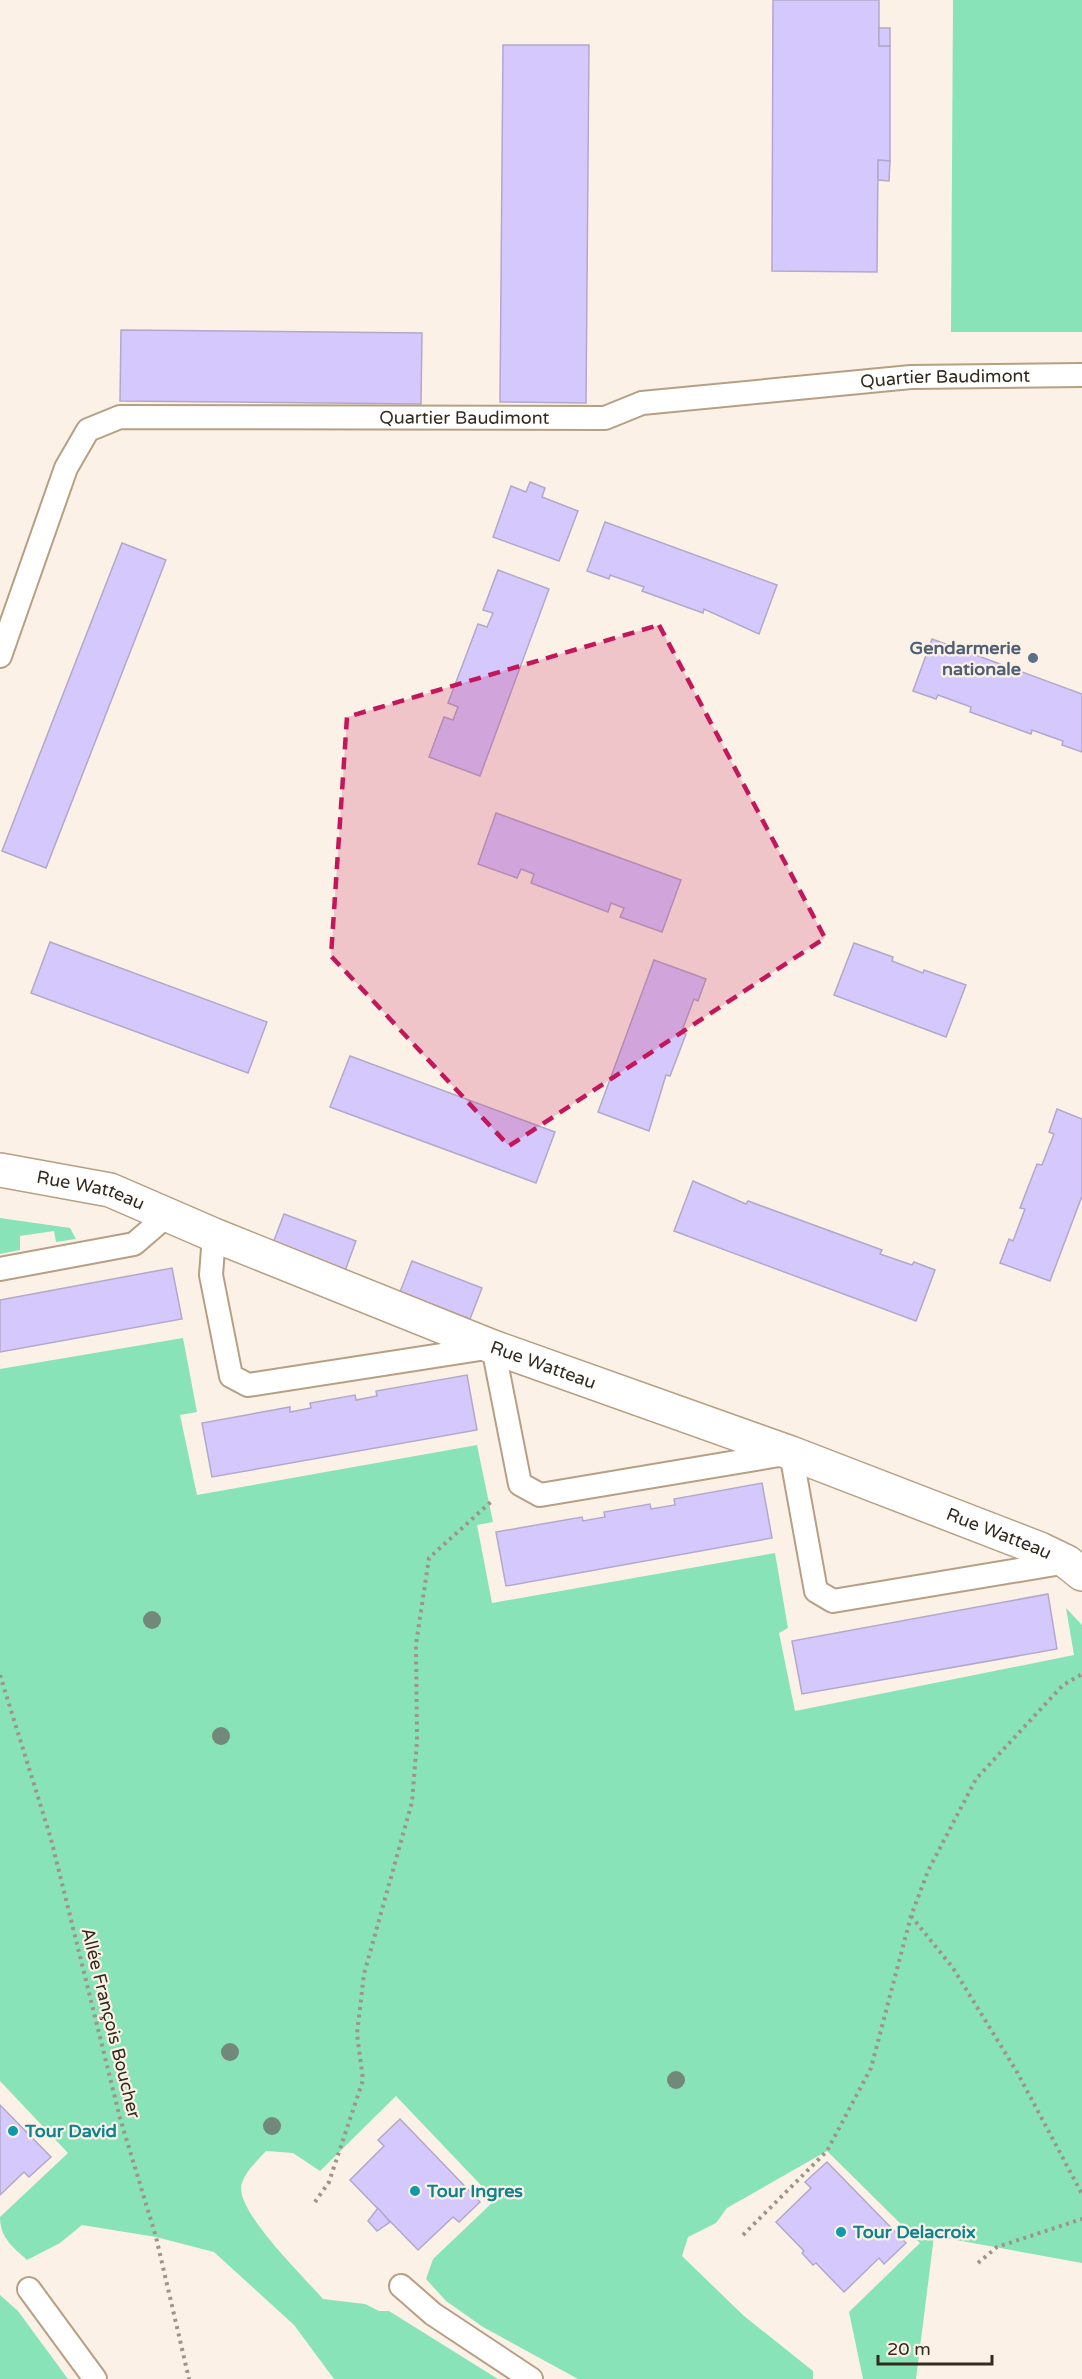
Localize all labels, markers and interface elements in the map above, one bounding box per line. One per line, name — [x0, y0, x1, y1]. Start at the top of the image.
street label: Quartier Baudimont — [859, 365, 1030, 393]
street label: Quartier Baudimont — [379, 407, 549, 429]
place label: Gendarmerie nationale — [910, 637, 1021, 680]
marker: Gendarmerie nationale — [1026, 651, 1040, 665]
street label: Rue Watteau — [35, 1166, 148, 1215]
street label: Rue Watteau — [487, 1336, 599, 1394]
street label: Rue Watteau — [943, 1503, 1055, 1564]
street label: Allée François Boucher — [77, 1925, 145, 2121]
place label: Tour David — [24, 2120, 117, 2142]
marker: Tour David — [6, 2124, 20, 2138]
place label: Tour Ingres — [426, 2180, 523, 2202]
marker: Tour Ingres — [408, 2184, 422, 2198]
place label: Tour Delacroix — [852, 2221, 976, 2243]
marker: Tour Delacroix — [834, 2225, 848, 2239]
scale bar — [878, 2328, 992, 2366]
text: 20 m — [887, 2338, 931, 2360]

